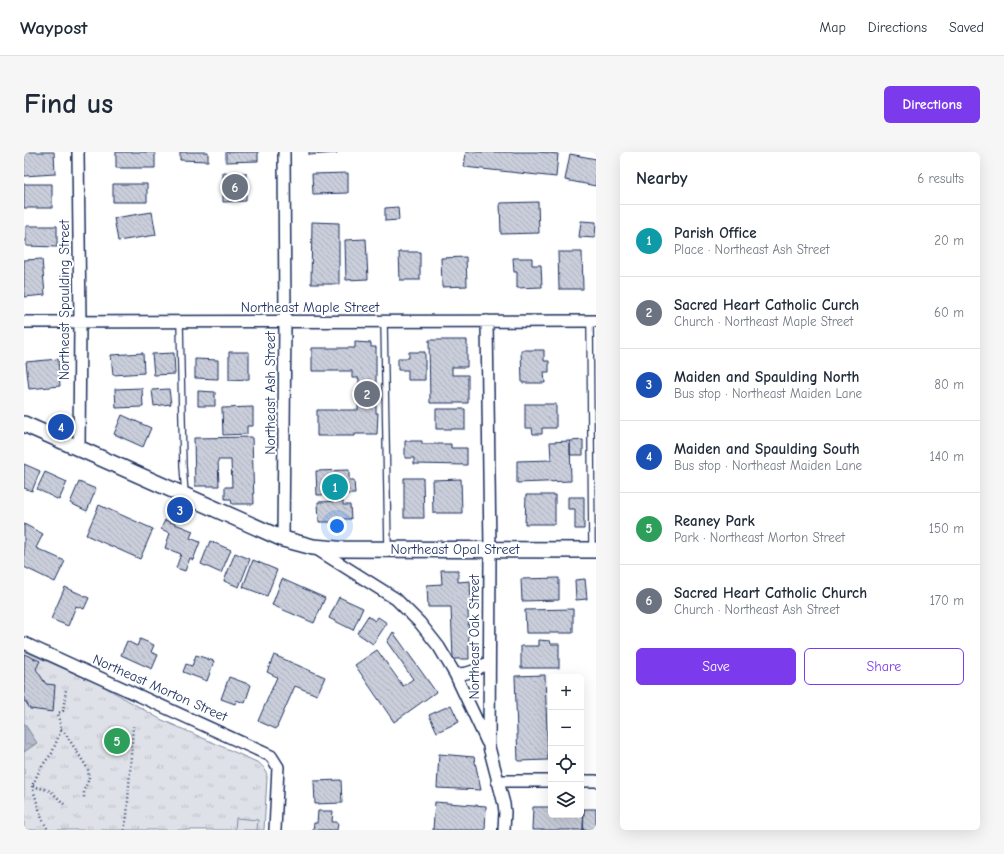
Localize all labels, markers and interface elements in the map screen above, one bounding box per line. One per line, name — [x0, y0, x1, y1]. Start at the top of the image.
text: Waypost — [20, 17, 88, 39]
text: Map — [819, 19, 846, 36]
text: Directions — [868, 19, 927, 36]
text: Saved — [949, 19, 984, 36]
button: Directions — [884, 86, 980, 123]
text: Find us — [24, 88, 113, 120]
text: Nearby — [636, 169, 687, 188]
text: 6 results — [917, 171, 964, 186]
pin: 6 — [222, 172, 248, 202]
street label: Northeast Spaulding Street — [56, 219, 73, 380]
text: Parish Office — [674, 224, 757, 242]
text: 1 — [646, 233, 652, 248]
text: 20 m — [934, 233, 964, 248]
text: Place · Northeast Ash Street — [674, 242, 829, 257]
text: Sacred Heart Catholic Curch — [674, 296, 859, 314]
street label: Northeast Maple Street — [241, 299, 380, 316]
text: 2 — [646, 305, 652, 320]
text: 60 m — [934, 305, 964, 320]
text: Church · Northeast Maple Street — [674, 314, 853, 329]
street label: Northeast Ash Street — [262, 330, 279, 455]
text: Maiden and Spaulding North — [674, 368, 860, 386]
text: 3 — [646, 377, 652, 392]
text: 80 m — [934, 377, 964, 392]
pin: 2 — [354, 379, 380, 409]
text: Bus stop · Northeast Maiden Lane — [674, 386, 862, 401]
pin: 4 — [48, 412, 74, 442]
text: Maiden and Spaulding South — [674, 440, 860, 458]
text: 4 — [646, 449, 652, 464]
text: 140 m — [930, 449, 964, 464]
text: Bus stop · Northeast Maiden Lane — [674, 458, 862, 473]
pin: 1 — [322, 472, 348, 502]
pin: 3 — [167, 495, 193, 525]
text: Reaney Park — [674, 512, 755, 530]
your location — [327, 516, 347, 536]
text: 5 — [646, 521, 652, 536]
text: 150 m — [929, 521, 964, 536]
text: Park · Northeast Morton Street — [674, 530, 845, 545]
street label: Northeast Opal Street — [391, 541, 520, 558]
street label: Northeast Oak Street — [466, 573, 483, 700]
text: Sacred Heart Catholic Church — [674, 584, 867, 602]
text: 6 — [646, 593, 652, 608]
text: 170 m — [930, 593, 964, 608]
text: Church · Northeast Ash Street — [674, 602, 839, 617]
button: Save — [636, 648, 796, 685]
button: Share — [804, 648, 964, 685]
street label: Northeast Morton Street — [90, 651, 231, 726]
map controls — [548, 674, 584, 818]
button: + — [548, 674, 584, 710]
button: − — [548, 710, 584, 746]
pin: 5 — [104, 726, 130, 756]
button: locate — [548, 746, 584, 782]
button: layers — [548, 782, 584, 818]

